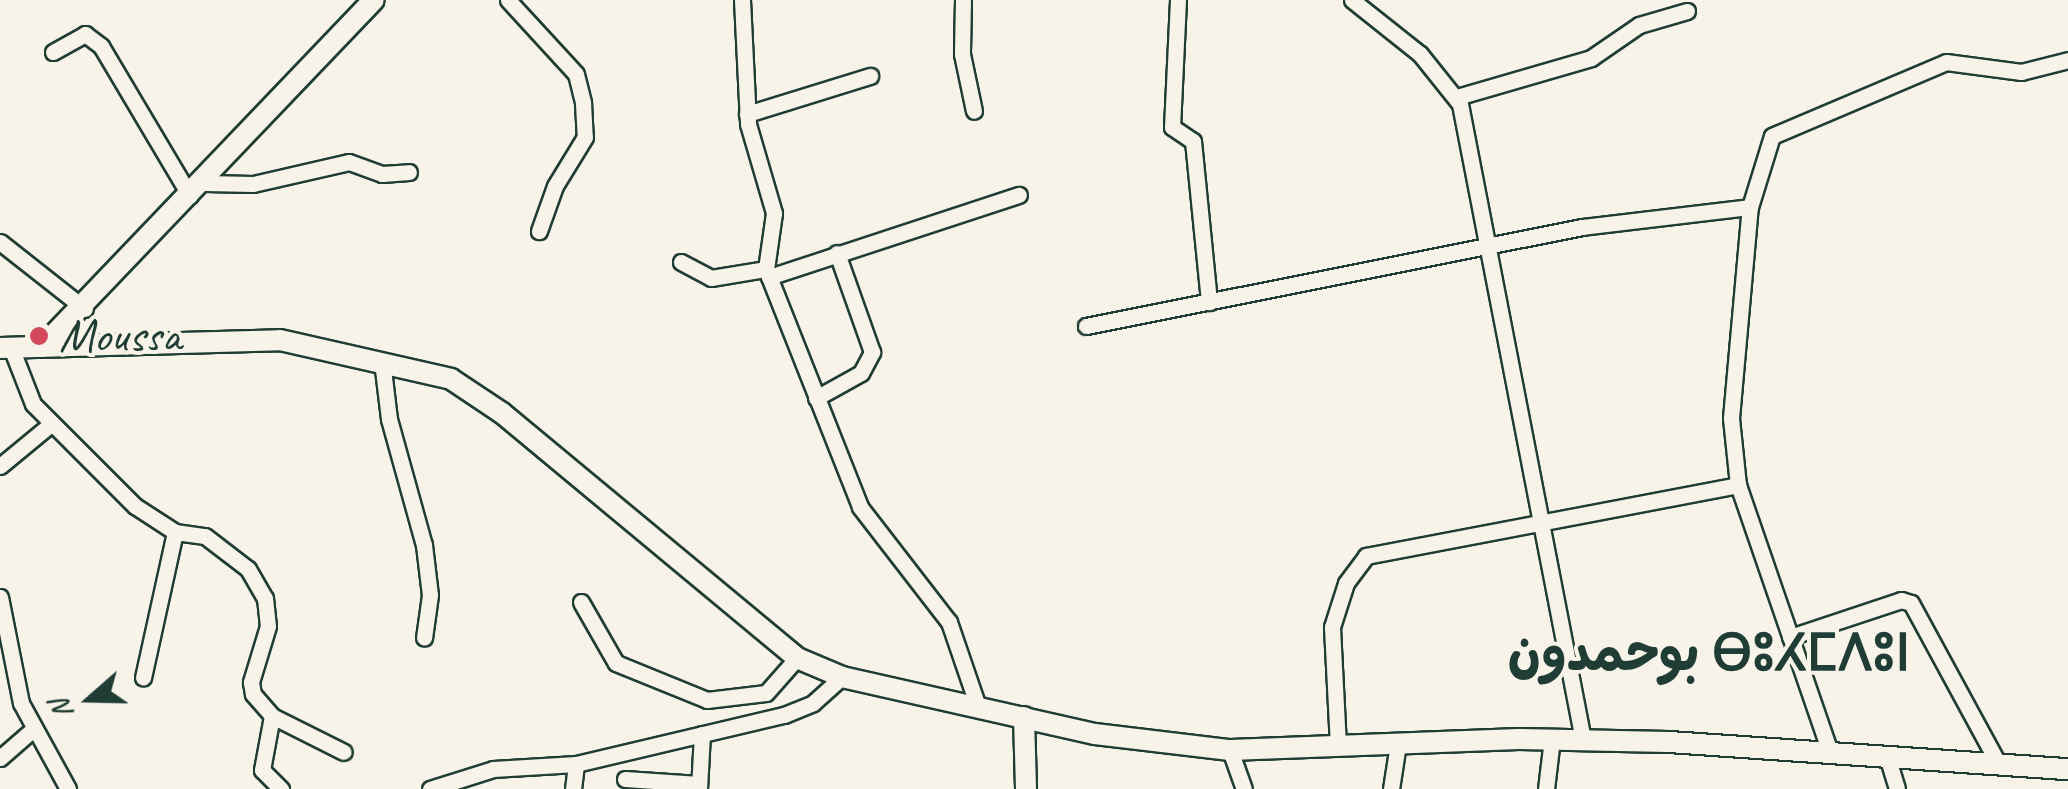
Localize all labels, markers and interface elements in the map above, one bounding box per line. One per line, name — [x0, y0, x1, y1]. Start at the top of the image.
place label: Moussa — [59, 307, 181, 365]
marker: Moussa — [28, 325, 50, 347]
district label: بوحمدون ⴱⵓⵃⵎⴷⵓⵏ — [1508, 623, 1910, 685]
north arrow — [40, 649, 140, 749]
text: N — [42, 695, 81, 724]

